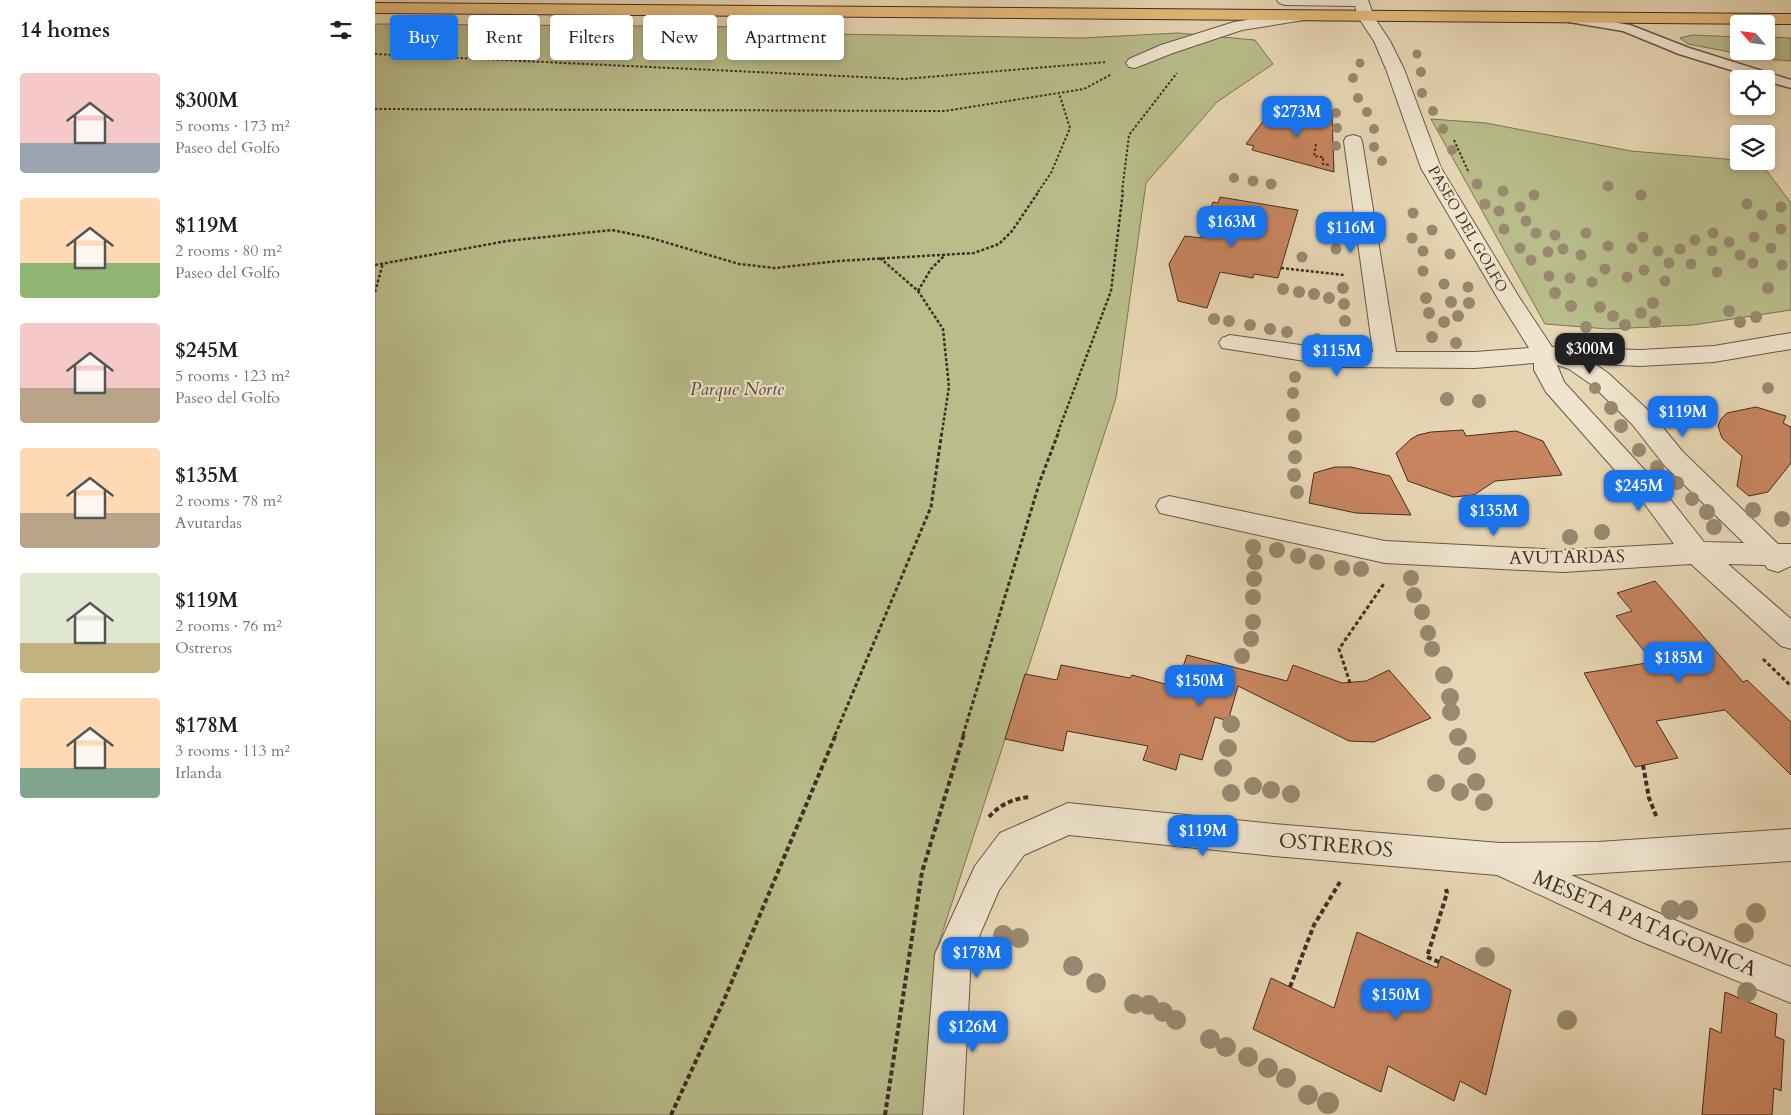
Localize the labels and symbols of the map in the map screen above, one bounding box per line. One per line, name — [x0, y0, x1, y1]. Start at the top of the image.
north arrow — [1730, 15, 1775, 60]
pin: $273M — [1262, 96, 1332, 138]
street label: PASEO DEL GOLFO — [1424, 162, 1512, 296]
pin: $163M — [1197, 206, 1267, 248]
pin: $116M — [1316, 212, 1386, 254]
pin: $300M — [1555, 332, 1625, 375]
pin: $115M — [1302, 334, 1372, 377]
park label: Parque Norte — [690, 377, 785, 402]
pin: $119M — [1648, 396, 1718, 438]
pin: $245M — [1604, 470, 1674, 512]
pin: $135M — [1459, 494, 1529, 537]
street label: AVUTARDAS — [1509, 544, 1625, 571]
pin: $185M — [1644, 642, 1714, 684]
pin: $150M — [1165, 664, 1235, 707]
pin: $119M — [1168, 814, 1238, 857]
street label: OSTREROS — [1278, 826, 1394, 865]
street label: MESETA PATAGONICA — [1528, 863, 1761, 984]
pin: $178M — [942, 936, 1012, 979]
pin: $150M — [1361, 978, 1431, 1021]
pin: $126M — [938, 1010, 1008, 1053]

